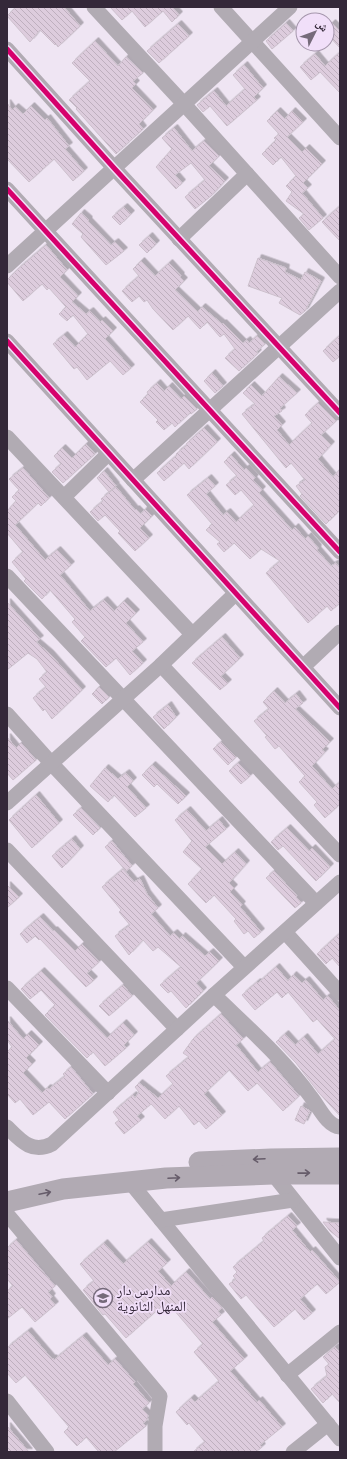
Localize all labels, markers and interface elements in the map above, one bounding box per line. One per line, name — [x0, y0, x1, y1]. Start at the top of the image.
north arrow — [295, 12, 335, 52]
text: ش — [313, 16, 333, 35]
one-way arrow — [253, 1156, 266, 1163]
one-way arrow — [297, 1170, 310, 1177]
one-way arrow — [167, 1174, 180, 1181]
one-way arrow — [38, 1189, 51, 1197]
place label: مدارس دار المنهل الثانوية — [116, 1280, 186, 1315]
school or university icon: مدارس دار المنهل الثانوية — [92, 1287, 114, 1309]

